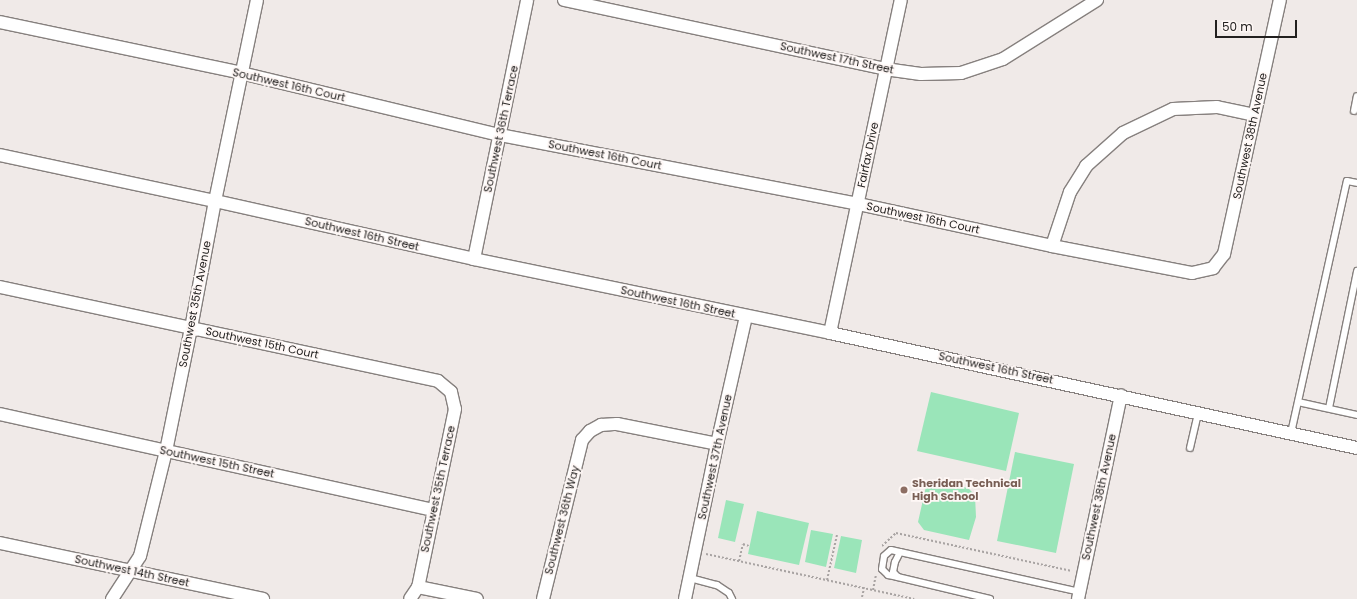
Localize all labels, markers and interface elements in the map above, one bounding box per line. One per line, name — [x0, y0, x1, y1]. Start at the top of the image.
scale bar — [1217, 12, 1299, 38]
text: 50 m — [1222, 18, 1253, 35]
street label: Southwest 17th Street — [779, 40, 895, 76]
street label: Southwest 36th Terrace — [481, 64, 521, 194]
street label: Southwest 16th Court — [231, 66, 347, 104]
street label: Southwest 38th Avenue — [1230, 72, 1270, 200]
street label: Fairfax Drive — [855, 121, 881, 189]
street label: Southwest 16th Court — [547, 138, 663, 172]
street label: Southwest 16th Court — [865, 200, 981, 236]
street label: Southwest 16th Street — [304, 214, 420, 254]
street label: Southwest 35th Avenue — [176, 240, 214, 368]
street label: Southwest 16th Street — [620, 283, 736, 321]
street label: Southwest 15th Court — [204, 325, 320, 361]
street label: Southwest 16th Street — [938, 349, 1054, 387]
street label: Southwest 37th Avenue — [695, 393, 735, 521]
street label: Southwest 35th Terrace — [418, 424, 458, 554]
street label: Southwest 38th Avenue — [1079, 433, 1119, 561]
street label: Southwest 15th Street — [159, 443, 275, 481]
street label: Southwest 36th Way — [542, 464, 582, 576]
place label: Sheridan Technical High School — [912, 477, 1021, 503]
marker: Sheridan Technical High School — [899, 485, 909, 495]
street label: Southwest 14th Street — [74, 552, 190, 590]

